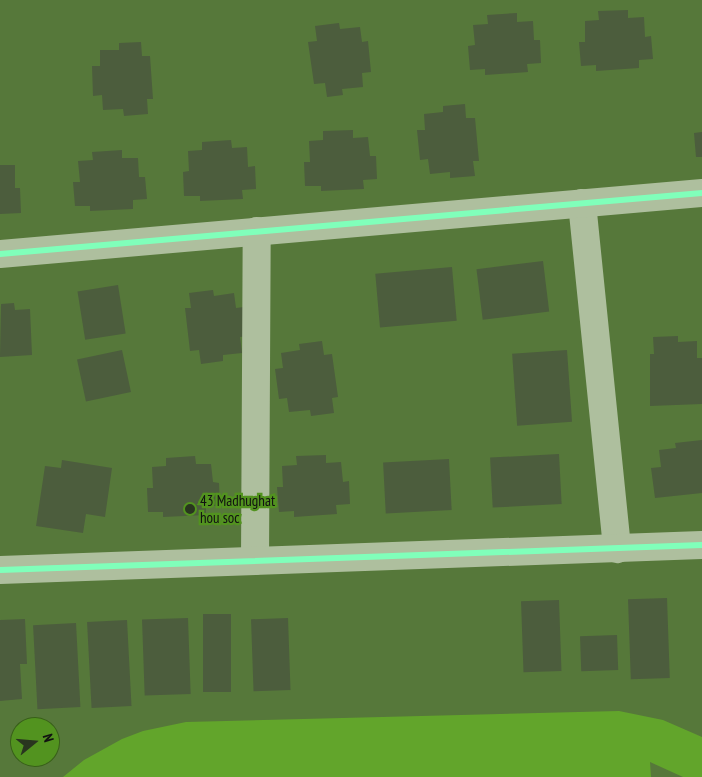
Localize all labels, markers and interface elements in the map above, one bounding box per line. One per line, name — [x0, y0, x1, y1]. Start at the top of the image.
place label: 43 Madhughat hou soc — [200, 491, 275, 526]
marker: 43 Madhughat hou soc — [184, 503, 196, 515]
north arrow — [10, 717, 60, 767]
text: N — [39, 732, 58, 744]

